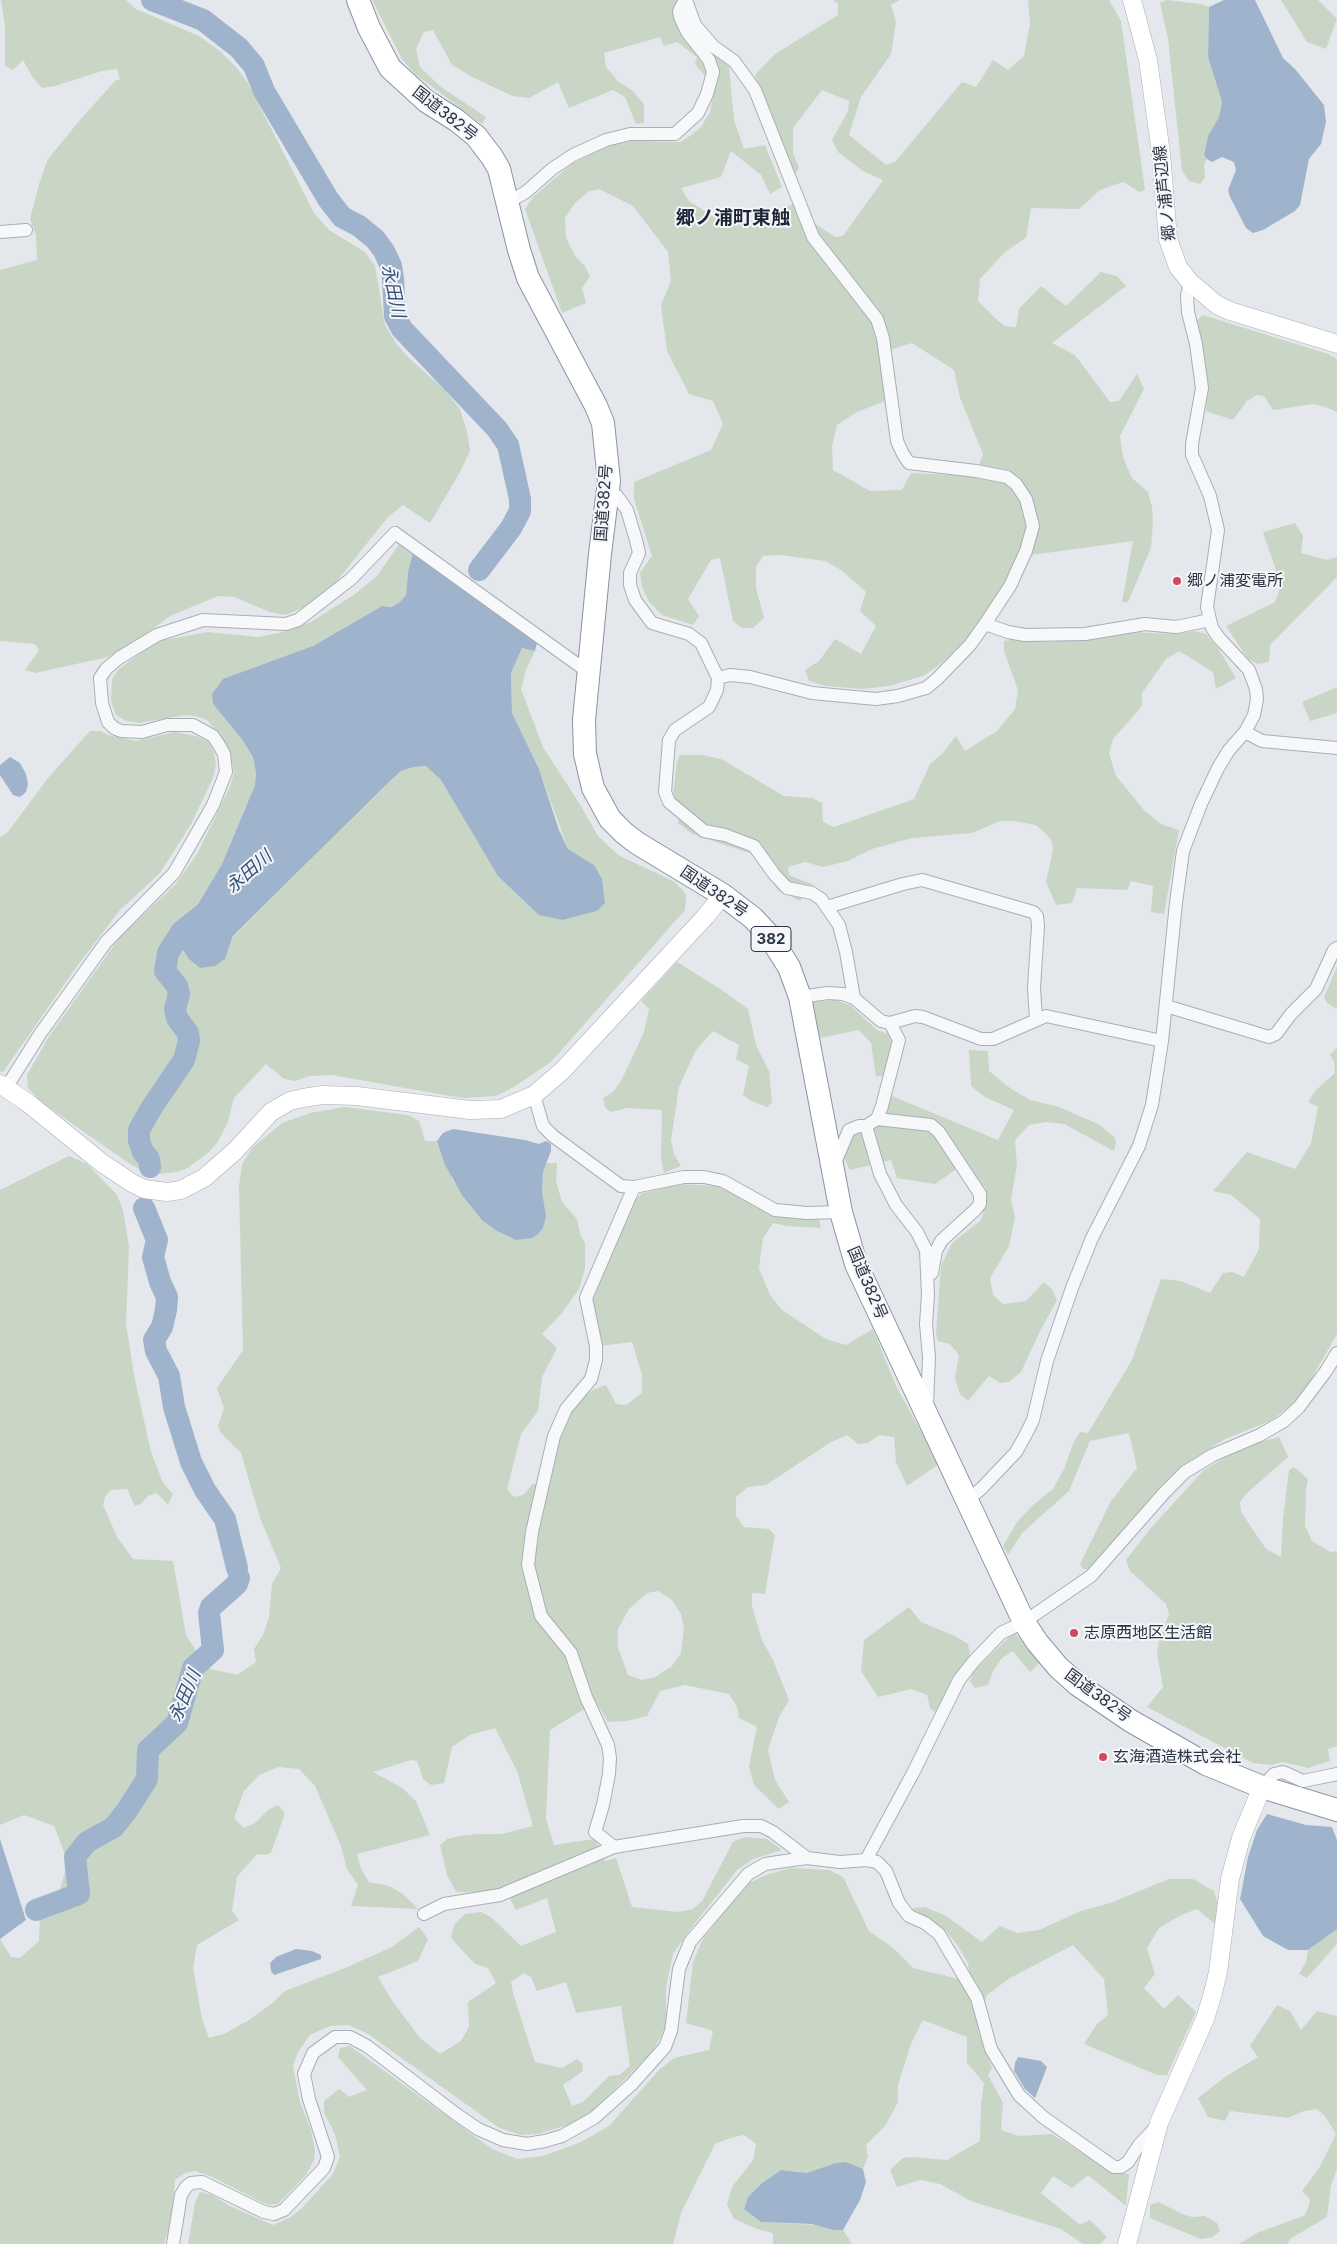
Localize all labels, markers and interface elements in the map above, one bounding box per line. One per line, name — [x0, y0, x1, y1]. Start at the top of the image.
street label: 国道382号 — [409, 83, 481, 145]
street label: 郷ノ浦芦辺線 — [1150, 144, 1180, 242]
district label: 郷ノ浦町東触 — [676, 207, 790, 229]
water label: 永田川 — [377, 262, 409, 320]
street label: 国道382号 — [592, 464, 616, 542]
place label: 郷ノ浦変電所 — [1187, 571, 1283, 591]
marker: 郷ノ浦変電所 — [1171, 575, 1183, 587]
water label: 永田川 — [222, 846, 276, 898]
street label: 国道382号 — [676, 862, 752, 922]
road number: 382 — [751, 926, 791, 952]
street label: 国道382号 — [843, 1244, 891, 1322]
place label: 志原西地区生活館 — [1084, 1623, 1212, 1643]
marker: 志原西地区生活館 — [1068, 1627, 1080, 1639]
street label: 国道382号 — [1061, 1665, 1135, 1727]
water label: 永田川 — [165, 1667, 205, 1725]
place label: 玄海酒造株式会社 — [1113, 1747, 1241, 1767]
marker: 玄海酒造株式会社 — [1097, 1751, 1109, 1763]

